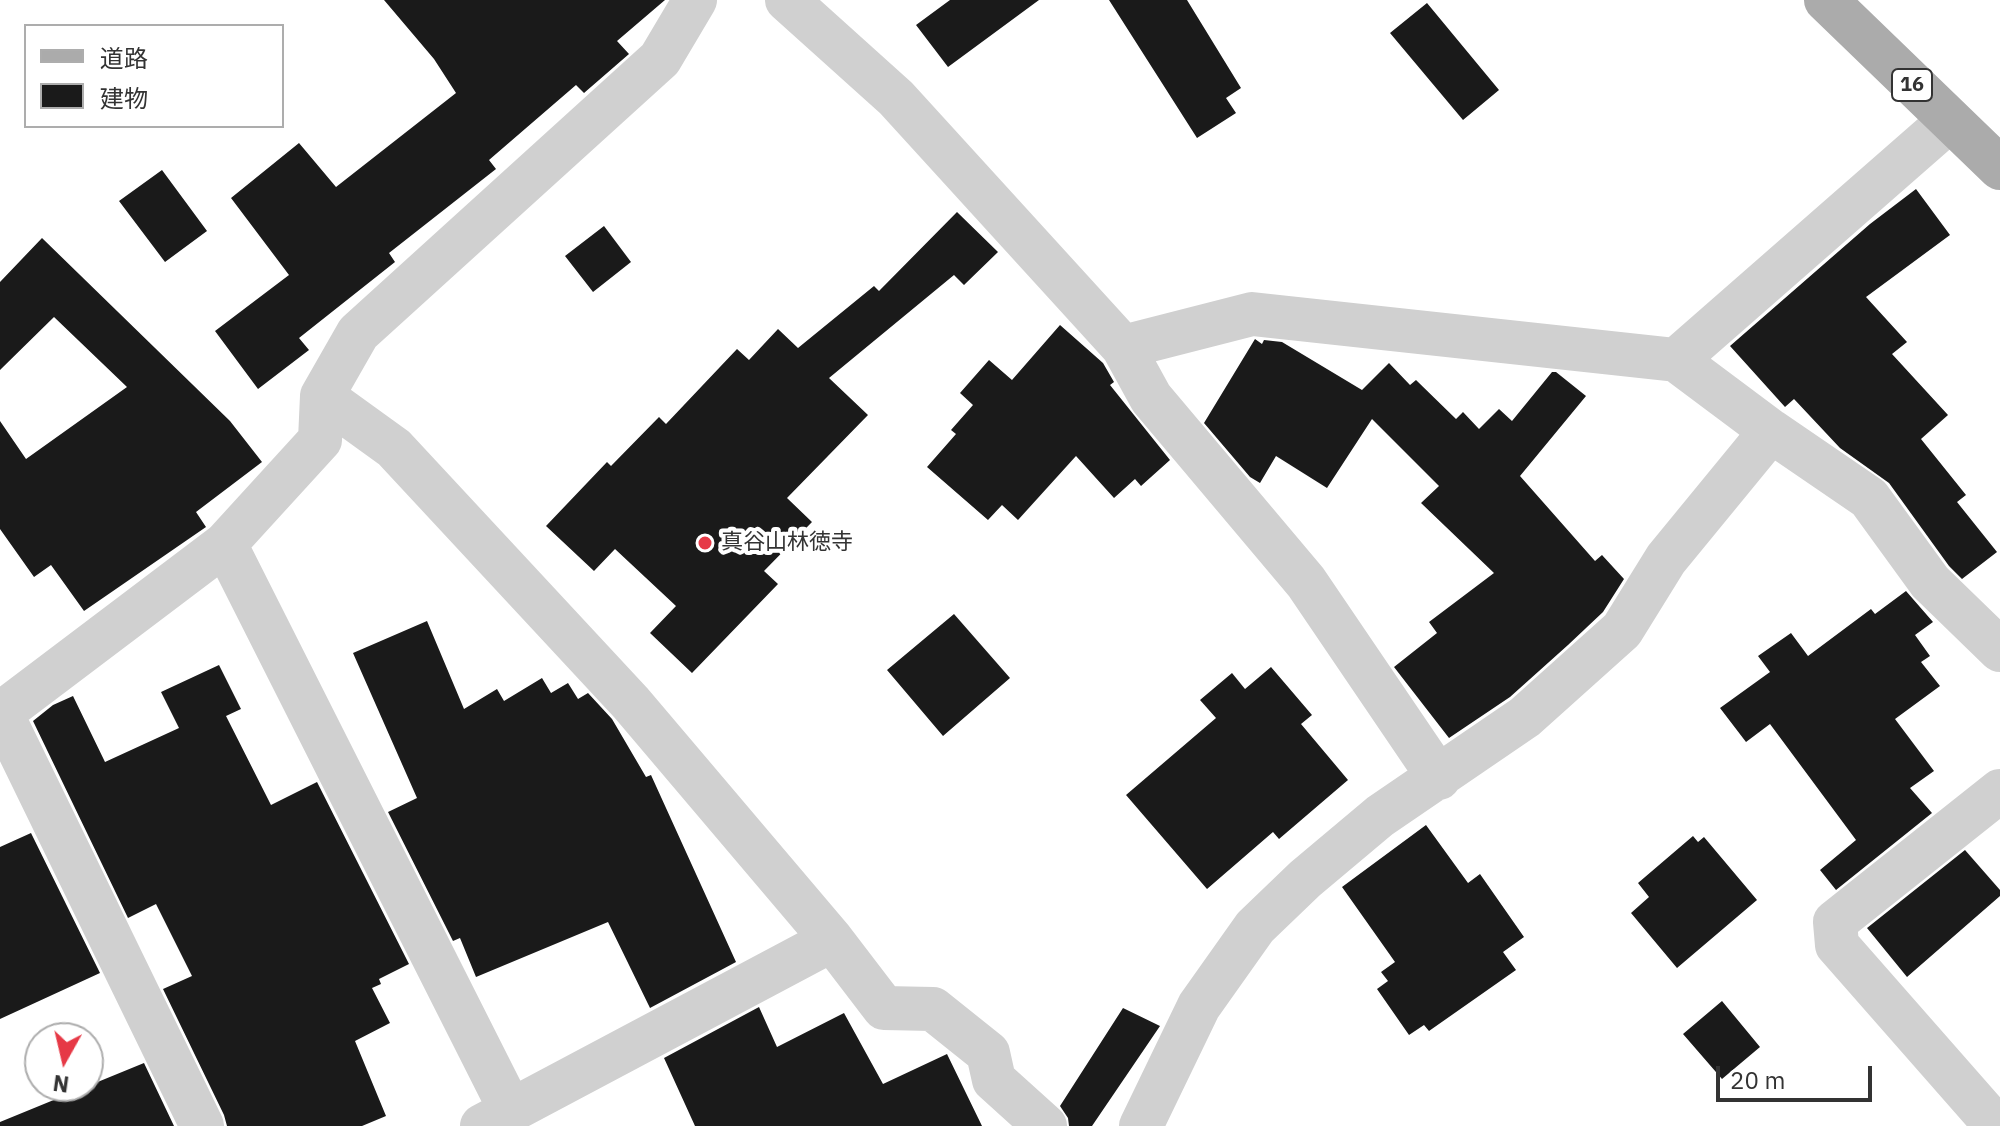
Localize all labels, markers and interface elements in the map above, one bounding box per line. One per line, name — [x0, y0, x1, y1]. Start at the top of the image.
legend — [24, 24, 284, 128]
text: 道路 — [100, 42, 148, 74]
road number: 16 — [1892, 69, 1932, 101]
text: 建物 — [100, 82, 148, 114]
place label: 真谷山林徳寺 — [721, 530, 853, 556]
marker: 真谷山林徳寺 — [696, 534, 714, 552]
north arrow — [24, 1022, 104, 1102]
scale bar — [1720, 1050, 1876, 1100]
text: 20 m — [1730, 1064, 1785, 1096]
text: N — [51, 1069, 71, 1100]

